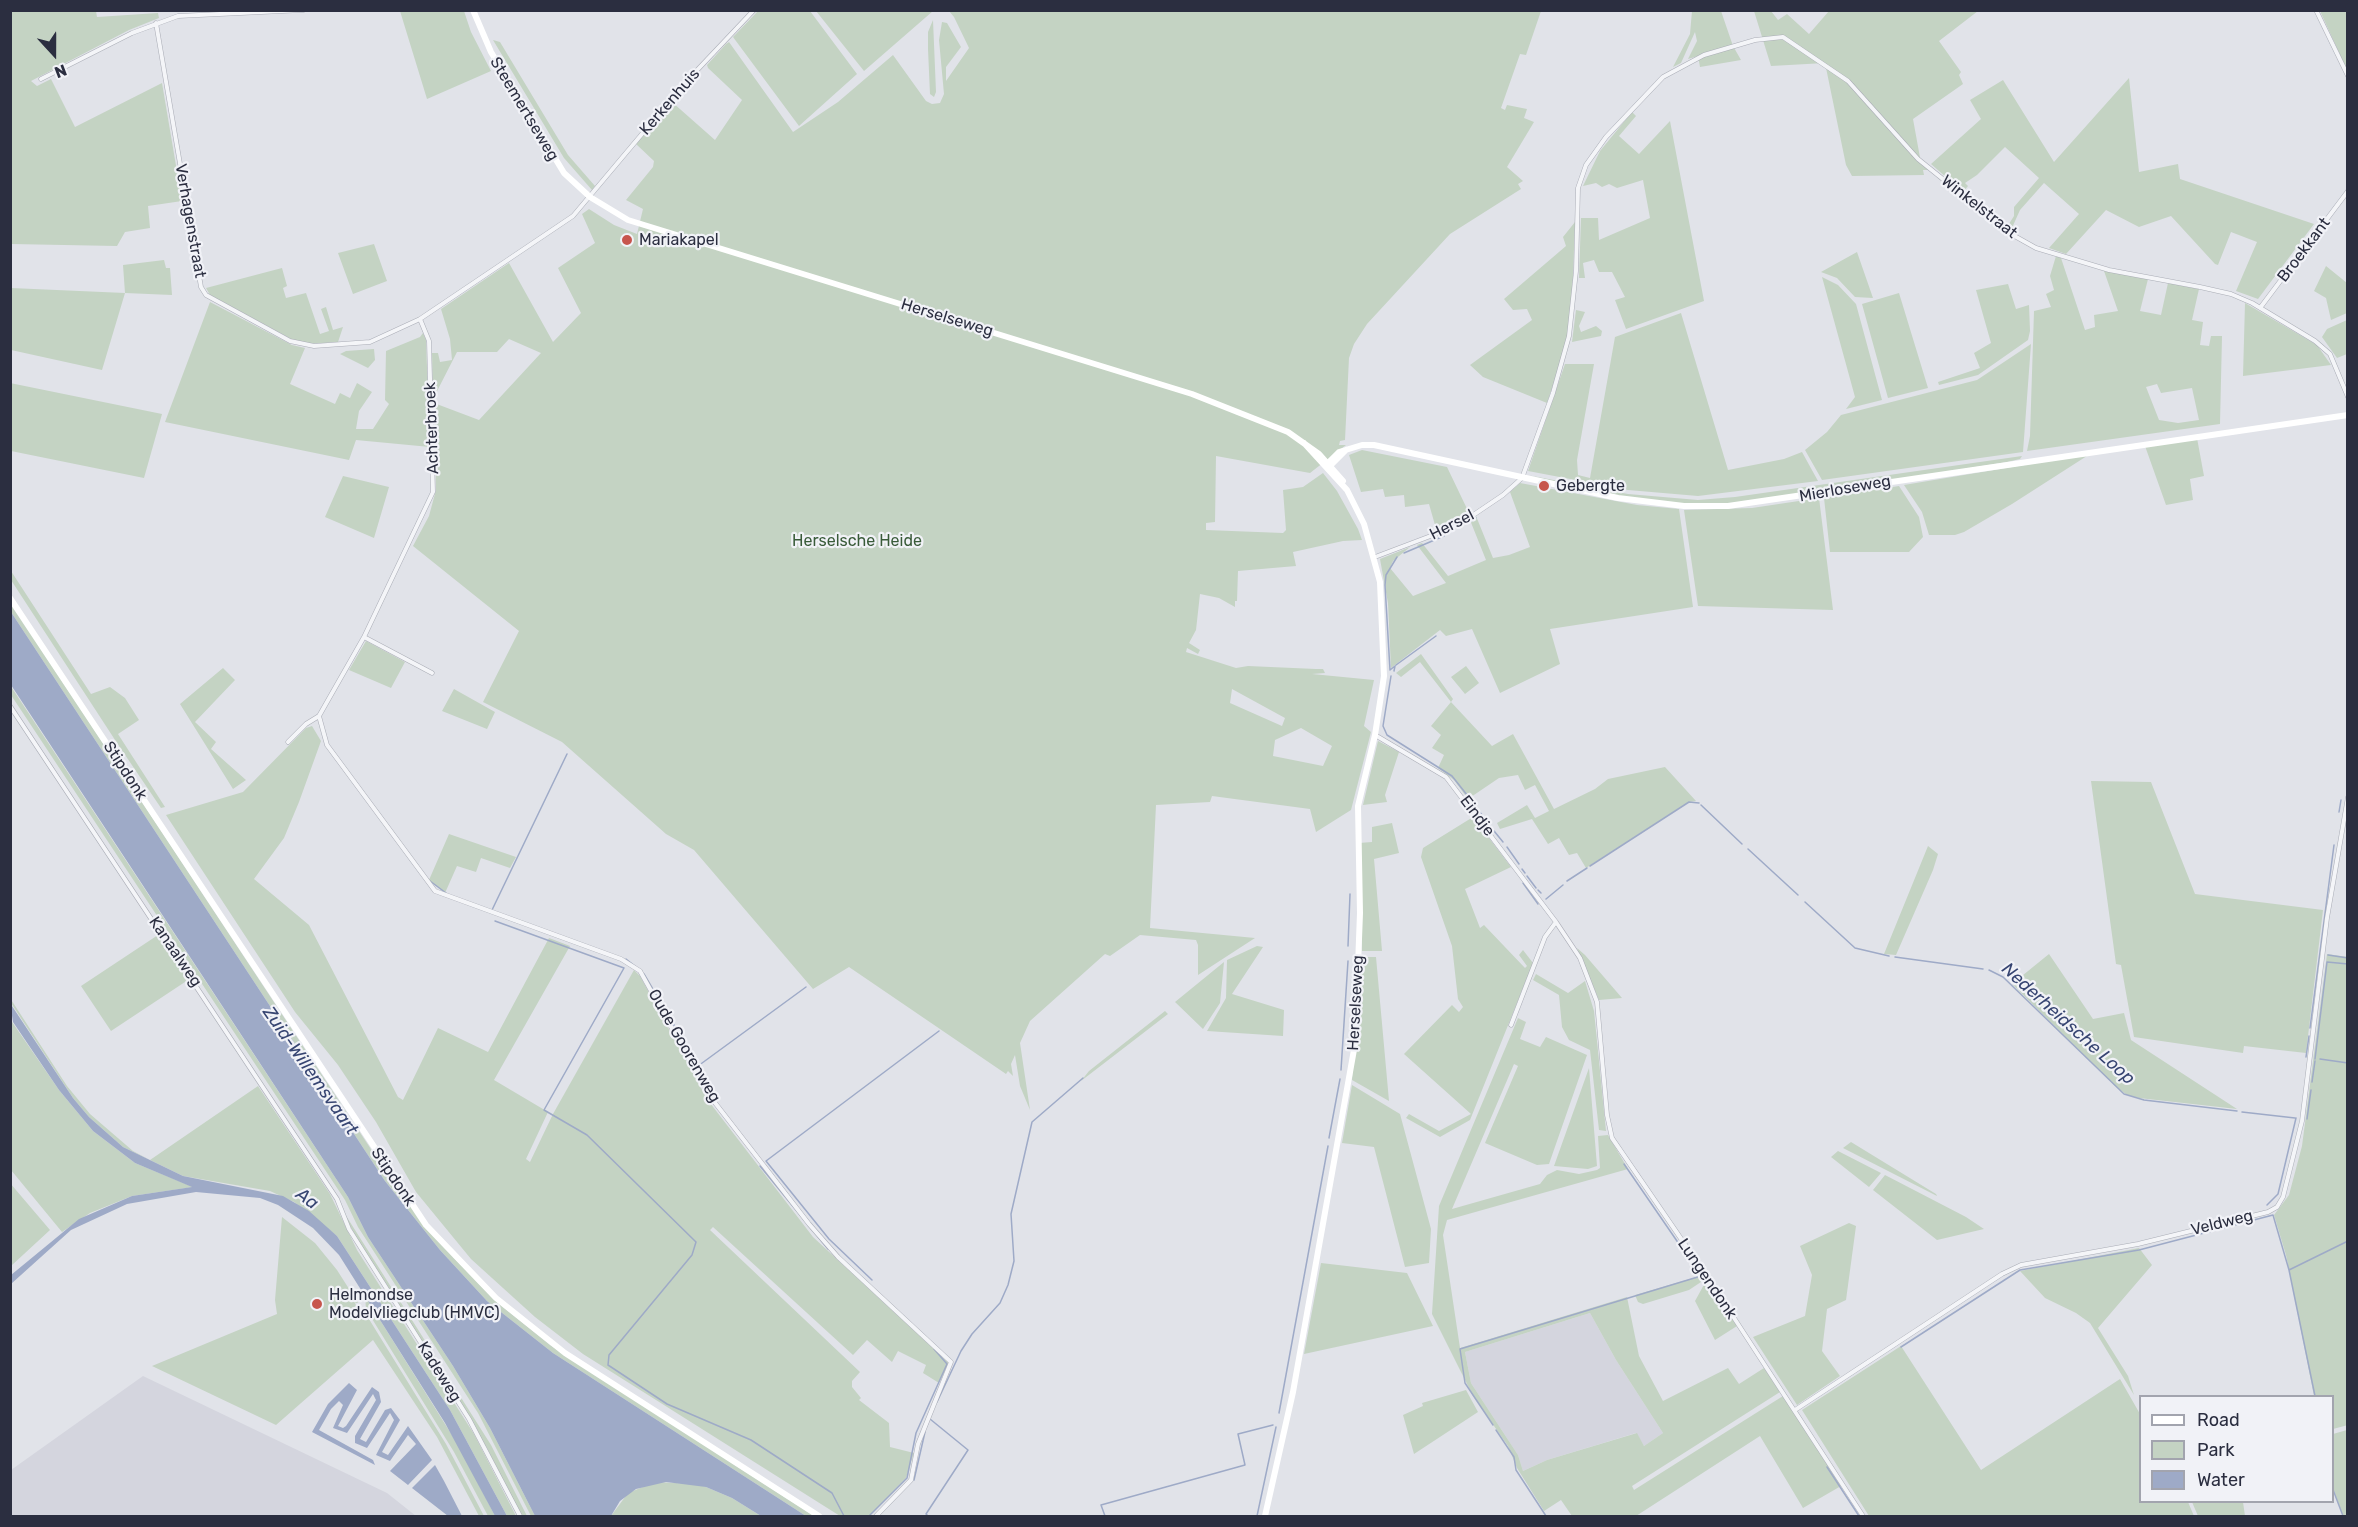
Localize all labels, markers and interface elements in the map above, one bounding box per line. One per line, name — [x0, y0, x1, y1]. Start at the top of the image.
north arrow — [24, 24, 84, 84]
street label: Steemertseweg — [485, 54, 563, 164]
text: N — [52, 60, 69, 82]
street label: Kerkenhuis — [636, 65, 704, 139]
street label: Verhagenstraat — [171, 162, 209, 280]
street label: Winkelstraat — [1937, 171, 2021, 243]
street label: Broekkant — [2274, 214, 2334, 286]
place label: Mariakapel — [639, 230, 719, 250]
marker: Mariakapel — [620, 233, 634, 247]
street label: Herselseweg — [899, 295, 995, 341]
street label: Achterbroek — [421, 382, 443, 474]
street label: Mierloseweg — [1798, 471, 1892, 507]
place label: Gebergte — [1556, 476, 1625, 496]
marker: Gebergte — [1537, 479, 1551, 493]
street label: Hersel — [1426, 506, 1478, 544]
park label: Herselsche Heide — [792, 531, 922, 551]
street label: Stipdonk — [99, 738, 151, 804]
street label: Eindje — [1456, 792, 1498, 840]
street label: Kanaalweg — [144, 913, 206, 991]
street label: Herselseweg — [1344, 955, 1368, 1051]
water label: Nederheidsche Loop — [1997, 958, 2139, 1090]
street label: Oude Goorenweg — [644, 986, 724, 1106]
water label: Zuid-Willemsvaart — [258, 1003, 362, 1139]
street label: Stipdonk — [367, 1144, 419, 1210]
water label: Aa — [291, 1184, 323, 1214]
street label: Veldweg — [2189, 1206, 2255, 1240]
street label: Lungendonk — [1673, 1235, 1741, 1323]
place label: Helmondse Modelvliegclub (HMVC) — [329, 1285, 500, 1323]
marker: Helmondse Modelvliegclub (HMVC) — [310, 1297, 324, 1311]
street label: Kadeweg — [413, 1338, 465, 1406]
legend — [2139, 1395, 2334, 1503]
text: Road — [2197, 1409, 2240, 1431]
text: Park — [2197, 1439, 2234, 1461]
text: Water — [2197, 1469, 2245, 1491]

